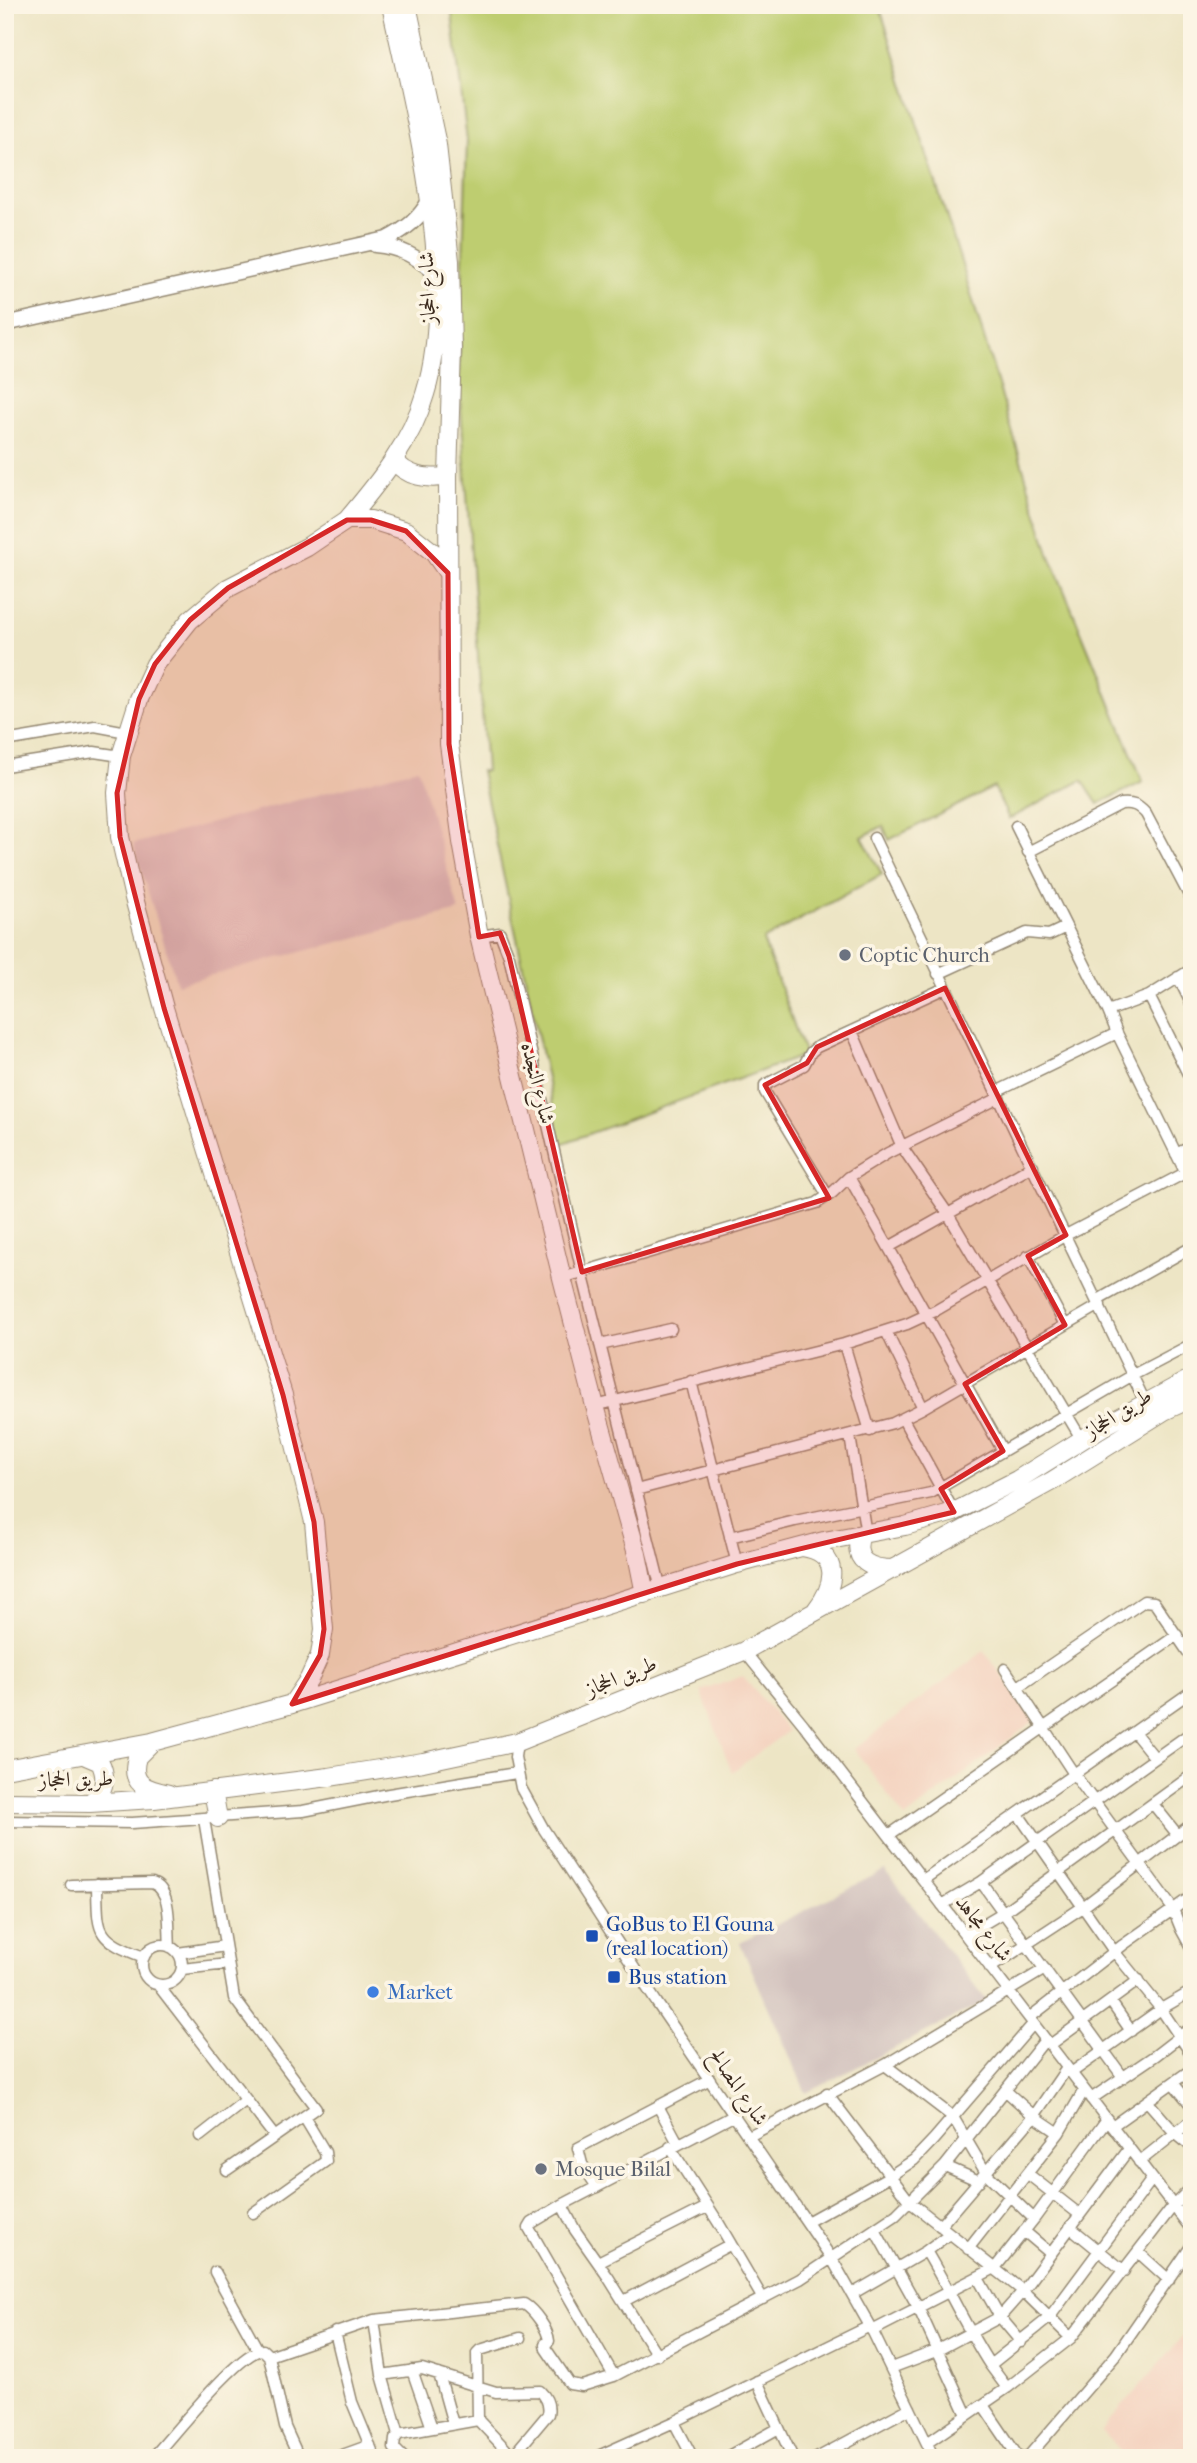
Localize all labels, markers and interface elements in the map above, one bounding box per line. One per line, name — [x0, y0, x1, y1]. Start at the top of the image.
street label: شارع الحجاز — [414, 251, 446, 327]
place label: Coptic Church — [859, 943, 990, 967]
marker: Coptic Church — [837, 947, 853, 963]
street label: شارع النجده — [510, 1040, 560, 1128]
street label: طريق الحجاز — [1078, 1383, 1157, 1445]
street label: طريق الحجاز — [580, 1651, 661, 1703]
street label: طريق الحجاز — [36, 1766, 114, 1793]
street label: شارع مجاهد — [946, 1890, 1017, 1970]
place label: GoBus to El Gouna (real location) — [606, 1912, 774, 1960]
marker: GoBus to El Gouna (real location) — [584, 1928, 600, 1944]
place label: Bus station — [628, 1965, 727, 1989]
marker: Bus station — [606, 1969, 622, 1985]
place label: Market — [387, 1980, 454, 2004]
marker: Market — [365, 1984, 381, 2000]
street label: شارع المصالح — [700, 2044, 773, 2133]
place label: Mosque Bilal — [555, 2157, 671, 2181]
marker: Mosque Bilal — [533, 2161, 549, 2177]

